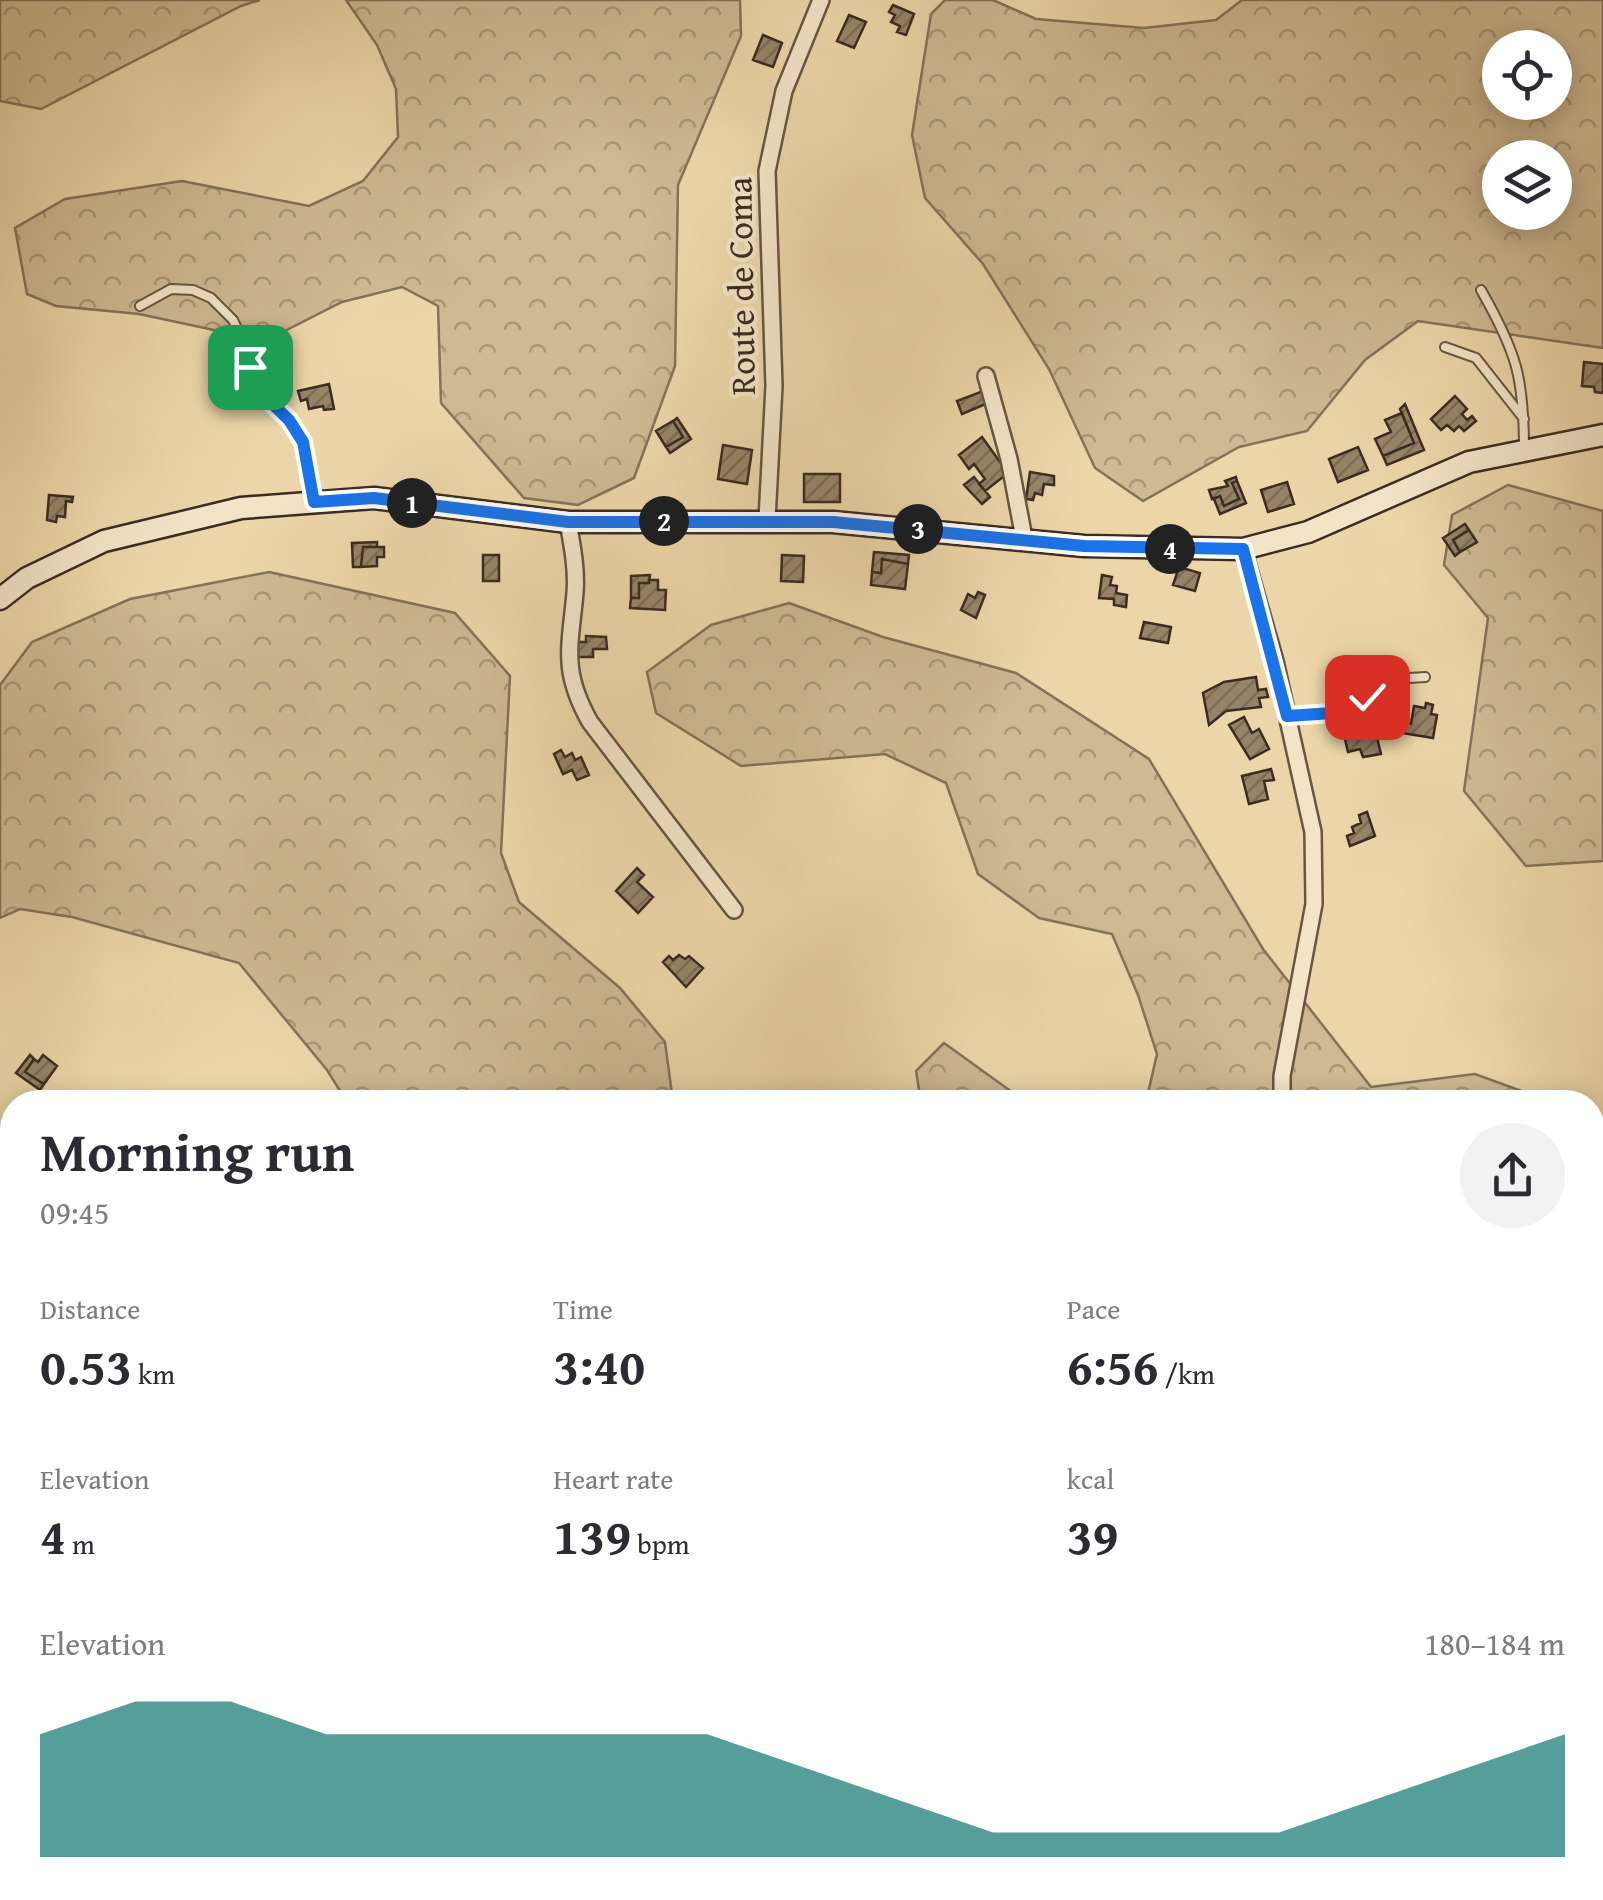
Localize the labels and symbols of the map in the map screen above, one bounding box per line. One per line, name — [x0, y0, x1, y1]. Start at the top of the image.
street label: Route de Coma — [713, 176, 768, 396]
pin — [208, 325, 293, 410]
pin: 1 — [387, 478, 437, 528]
pin: 2 — [639, 496, 689, 546]
pin: 3 — [893, 504, 943, 554]
pin: 4 — [1145, 524, 1195, 574]
pin — [1325, 655, 1410, 740]

